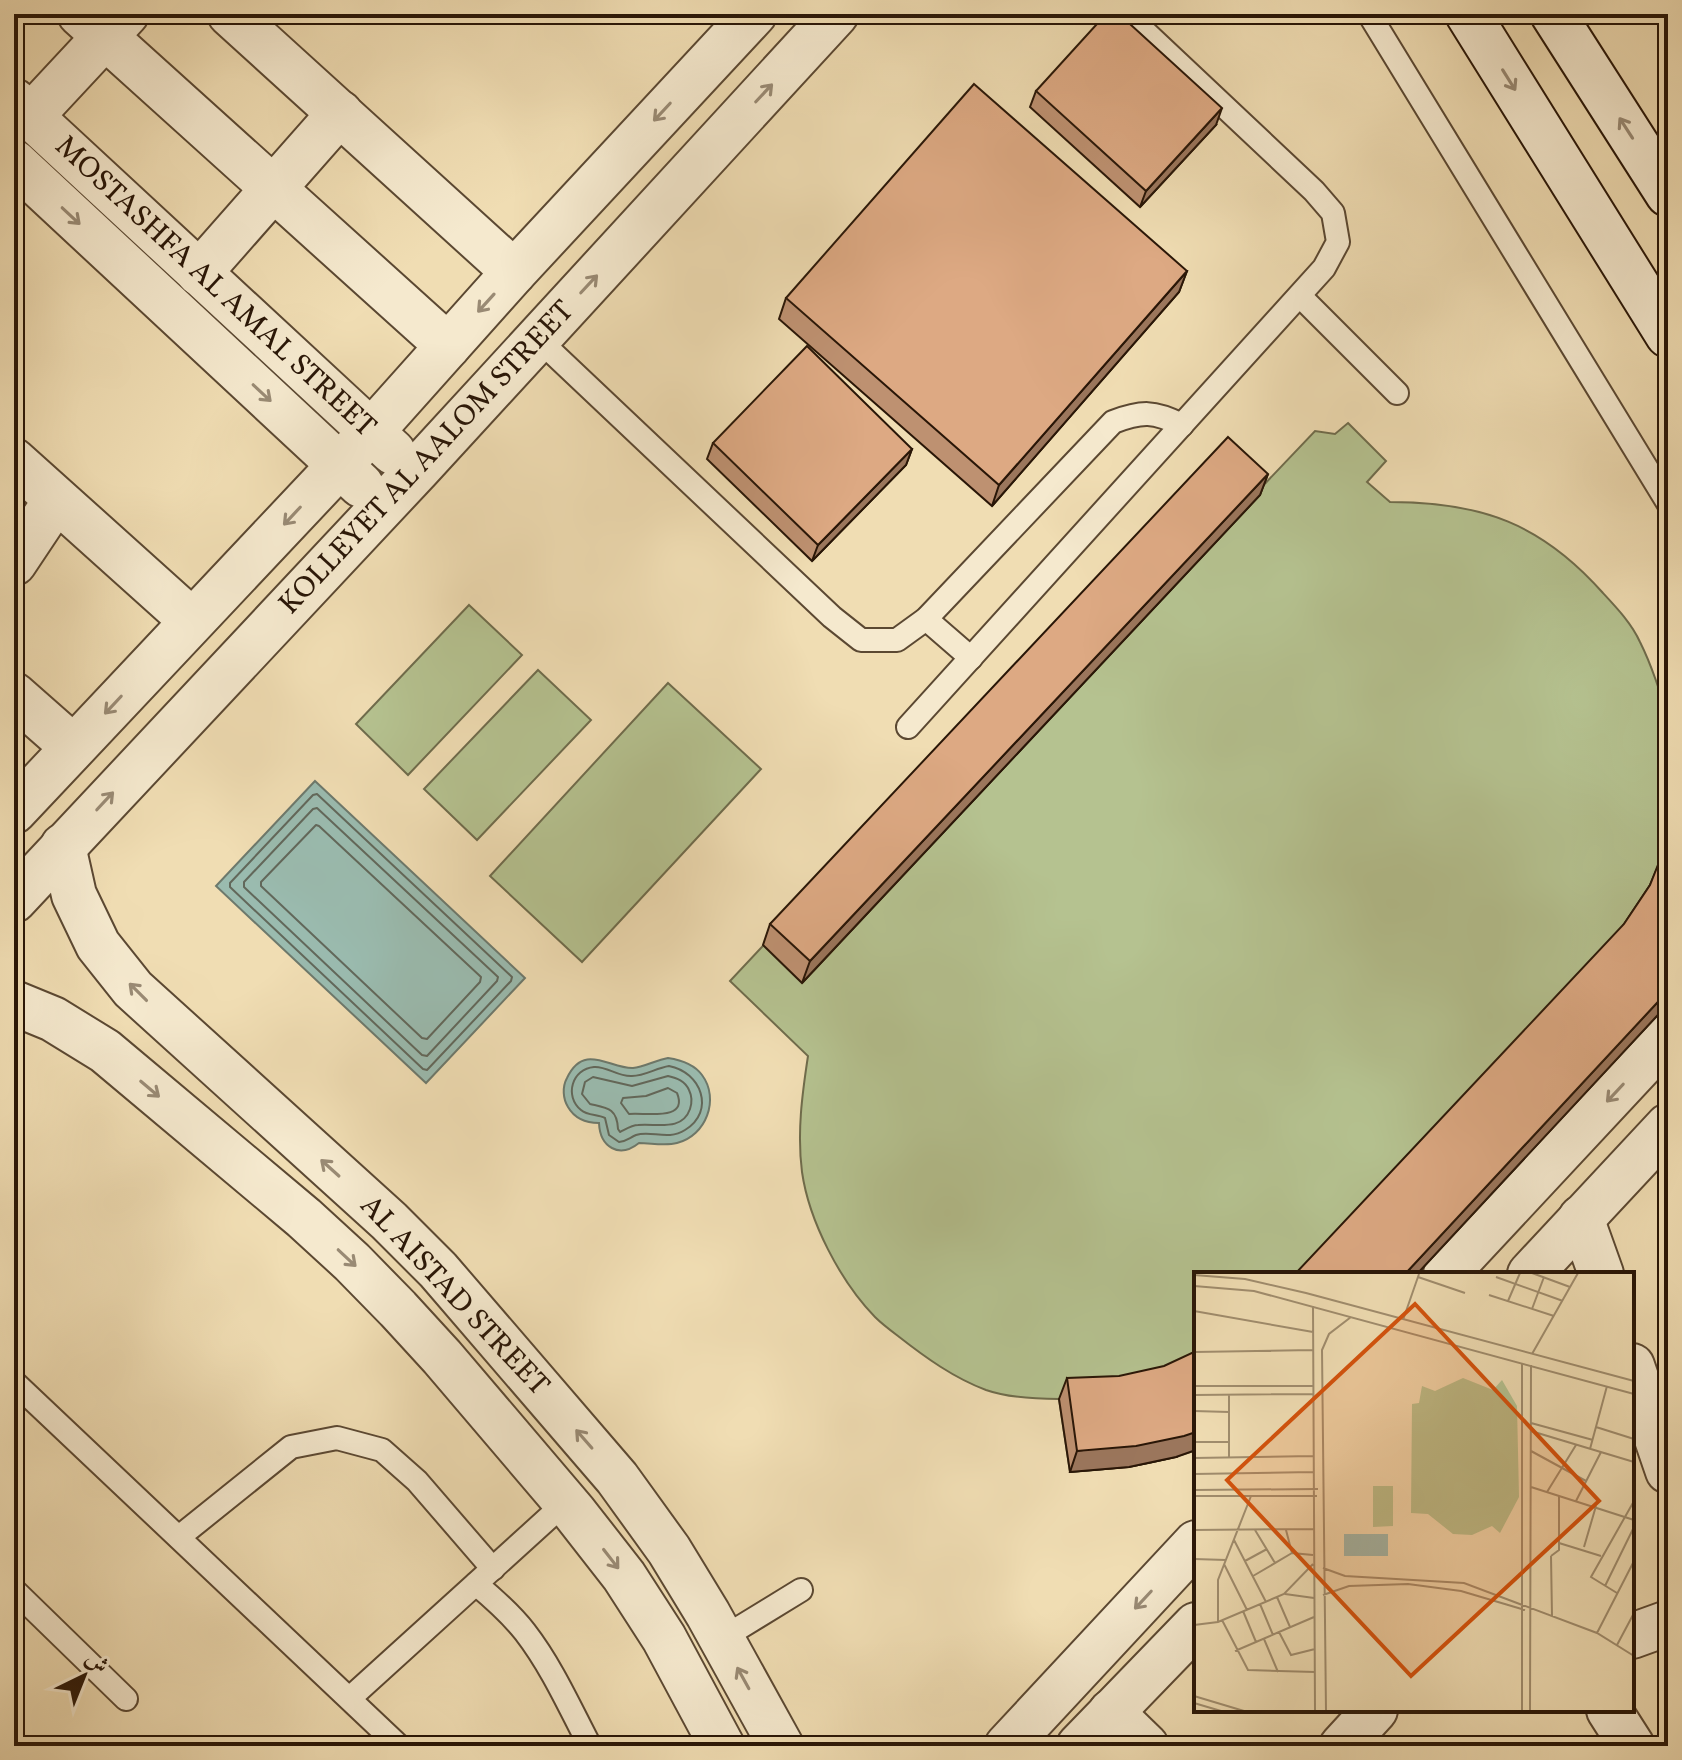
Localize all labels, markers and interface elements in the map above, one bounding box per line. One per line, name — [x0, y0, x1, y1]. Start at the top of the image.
one-way arrow — [1501, 68, 1517, 91]
one-way arrow — [755, 83, 773, 103]
one-way arrow — [653, 102, 672, 122]
one-way arrow — [1618, 117, 1634, 140]
street label: MOSTASHFA AL AMAL STREET — [45, 126, 385, 448]
one-way arrow — [61, 206, 81, 225]
one-way arrow — [579, 274, 598, 294]
street label: KOLLEYET AL AALOM STREET — [270, 292, 584, 624]
one-way arrow — [477, 293, 495, 313]
one-way arrow — [251, 383, 271, 401]
one-way arrow — [282, 506, 301, 526]
one-way arrow — [104, 694, 123, 714]
one-way arrow — [96, 792, 114, 812]
one-way arrow — [128, 983, 148, 1002]
one-way arrow — [139, 1080, 160, 1098]
one-way arrow — [1605, 1083, 1624, 1103]
one-way arrow — [320, 1158, 340, 1177]
street label: AL AISTAD STREET — [350, 1186, 558, 1406]
one-way arrow — [337, 1248, 356, 1267]
inset map — [1194, 1272, 1634, 1712]
one-way arrow — [575, 1429, 593, 1450]
one-way arrow — [602, 1548, 619, 1569]
one-way arrow — [1133, 1590, 1152, 1610]
north arrow — [44, 1636, 124, 1716]
text: ش — [77, 1644, 114, 1682]
one-way arrow — [735, 1667, 751, 1690]

